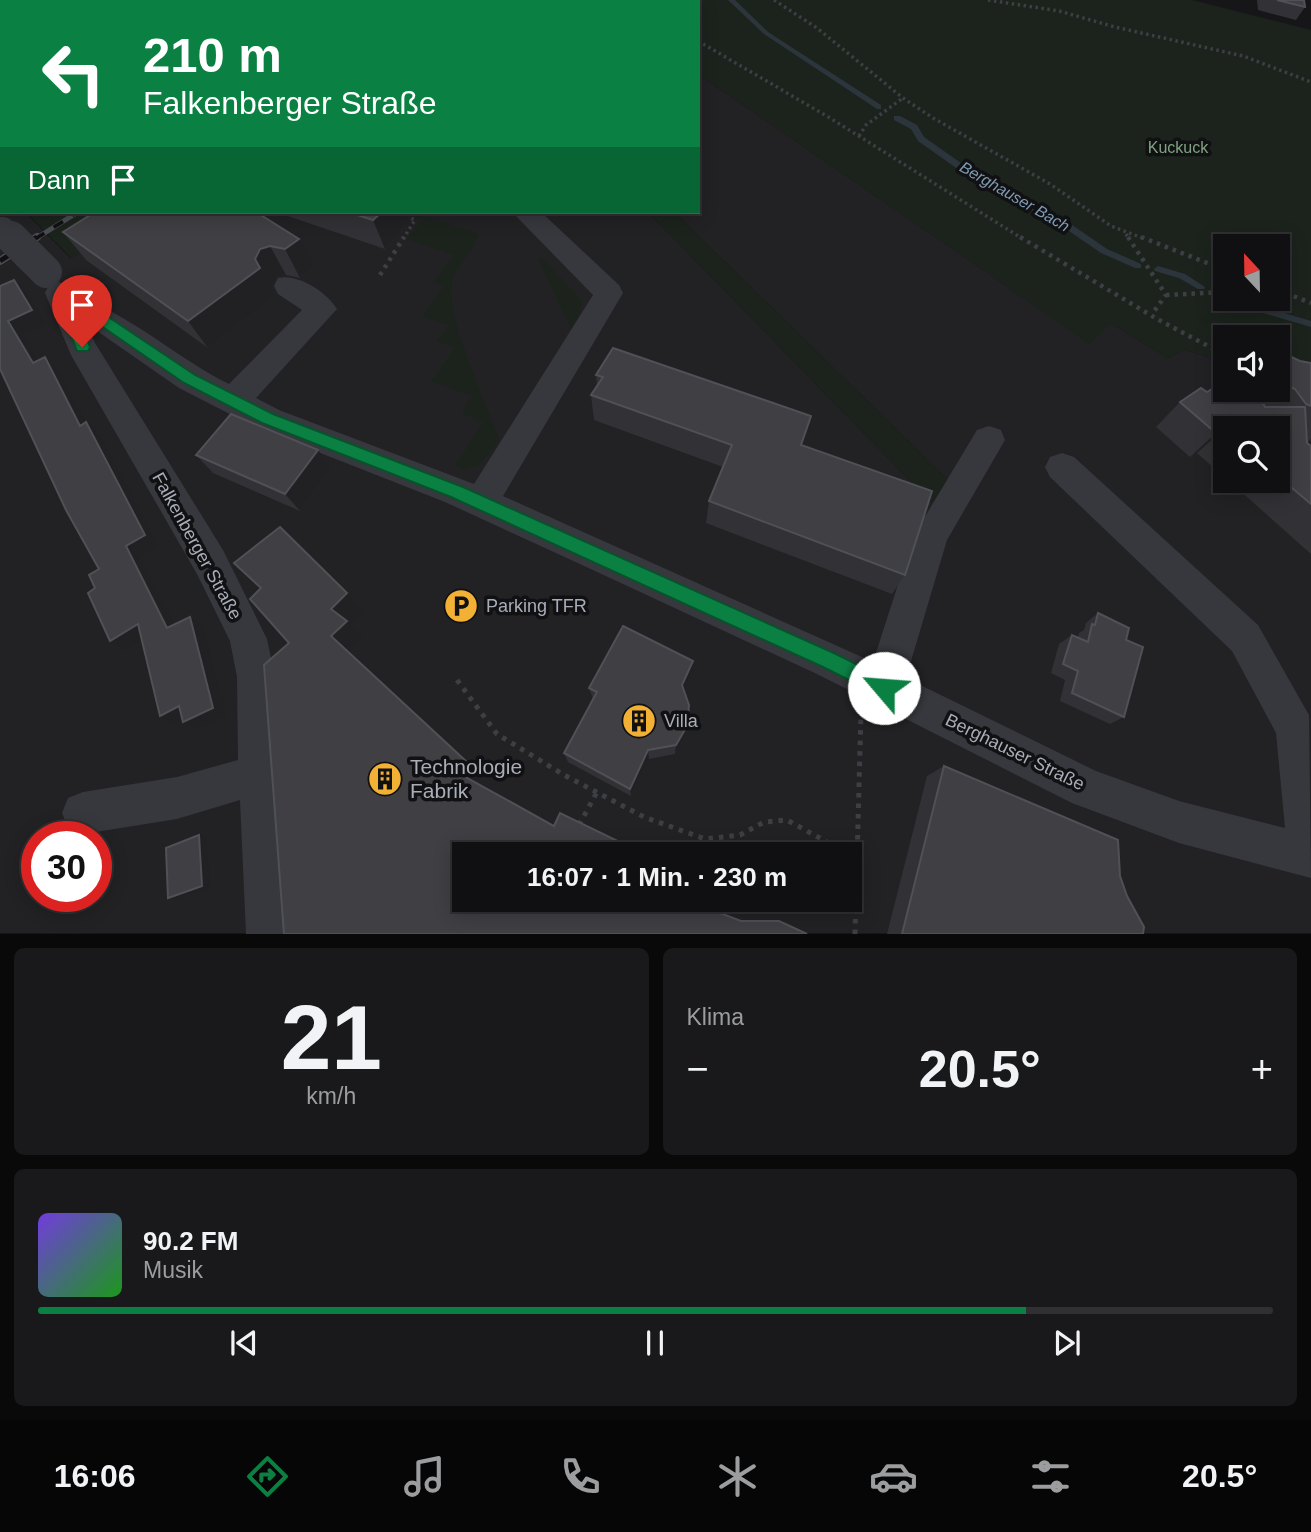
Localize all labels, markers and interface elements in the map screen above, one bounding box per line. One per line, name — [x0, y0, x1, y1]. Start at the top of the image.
icon: left — [28, 28, 119, 119]
text: 210 m — [143, 28, 282, 82]
text: Falkenberger Straße — [143, 85, 436, 121]
park label: Kuckuck — [1148, 139, 1209, 156]
water label: Berghauser Bach — [957, 158, 1073, 235]
icon: arrive — [104, 161, 142, 199]
text: Dann — [28, 165, 90, 195]
north arrow — [1213, 234, 1290, 312]
map controls — [1213, 234, 1290, 493]
pin — [52, 275, 112, 347]
icon: arrive — [63, 286, 101, 324]
button: sound — [1213, 325, 1290, 402]
button: search — [1213, 416, 1290, 493]
street label: Falkenberger Straße — [148, 469, 246, 623]
parking icon: Parking TFR — [442, 587, 480, 625]
place label: Parking TFR — [486, 596, 587, 616]
position arrow — [847, 651, 921, 725]
building icon: Villa — [620, 702, 658, 740]
street label: Berghauser Straße — [942, 710, 1088, 794]
place label: Villa — [664, 711, 699, 731]
place label: Technologie Fabrik — [410, 755, 522, 802]
building icon: Technologie Fabrik — [366, 760, 404, 798]
speed limit sign: 30 — [21, 821, 112, 912]
text: 16:07 · 1 Min. · 230 m — [527, 862, 787, 892]
text: 21 — [281, 987, 382, 1088]
text: Klima — [687, 1004, 744, 1030]
text: 20.5° — [919, 1040, 1041, 1098]
text: − — [687, 1048, 709, 1090]
text: + — [1251, 1048, 1273, 1090]
text: km/h — [306, 1083, 356, 1109]
text: 90.2 FM — [143, 1226, 238, 1256]
text: Musik — [143, 1257, 203, 1283]
icon: previous — [225, 1324, 263, 1362]
icon: pause — [636, 1324, 674, 1362]
icon: next — [1048, 1324, 1086, 1362]
icon: directions — [243, 1452, 292, 1501]
icon: music — [400, 1452, 449, 1501]
icon: phone — [556, 1452, 605, 1501]
icon: climate — [713, 1452, 762, 1501]
icon: car — [869, 1452, 918, 1501]
icon: filters — [1026, 1452, 1075, 1501]
text: 16:06 — [54, 1458, 136, 1494]
text: 20.5° — [1182, 1458, 1257, 1494]

